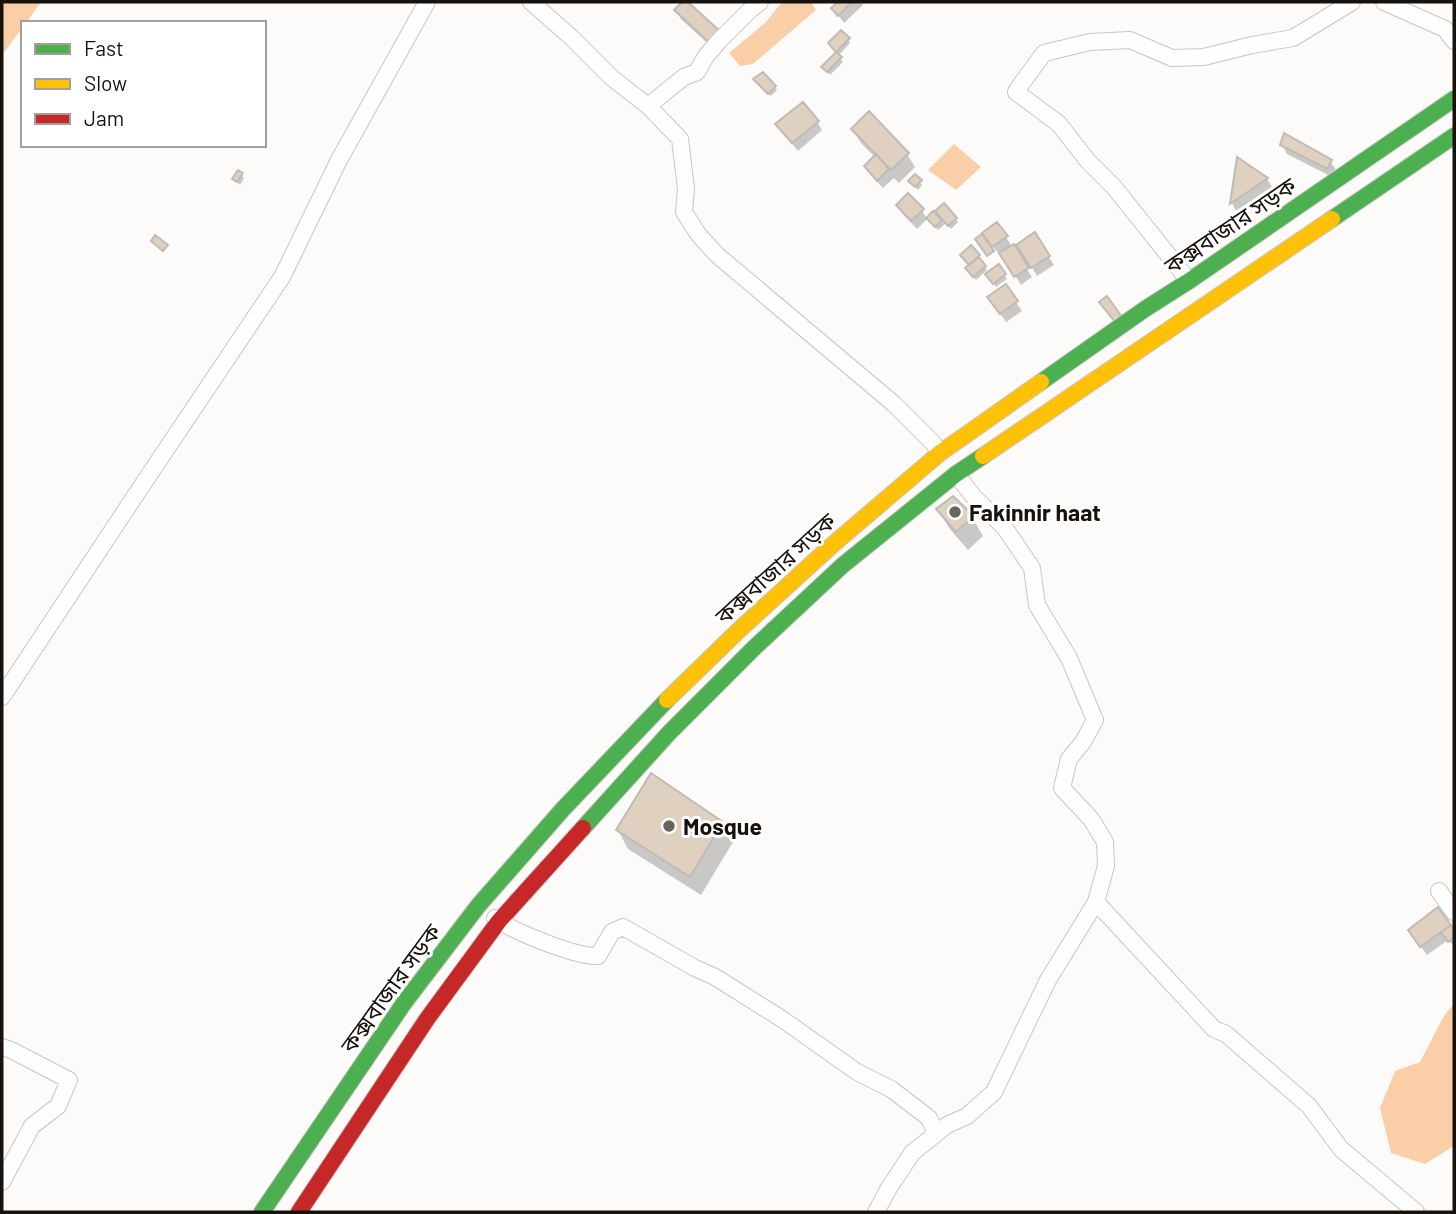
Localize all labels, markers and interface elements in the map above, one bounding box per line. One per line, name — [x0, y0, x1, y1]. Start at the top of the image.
legend — [21, 21, 266, 147]
text: Fast — [84, 35, 124, 60]
text: Slow — [84, 70, 127, 95]
text: Jam — [84, 105, 124, 130]
street label: কক্সবাজার সড়ক — [1158, 171, 1301, 280]
place label: Fakinnir haat — [969, 498, 1101, 526]
marker: Fakinnir haat — [947, 504, 963, 520]
street label: কক্সবাজার সড়ক — [708, 506, 841, 630]
place label: Mosque — [683, 812, 762, 840]
marker: Mosque — [661, 818, 677, 834]
street label: কক্সবাজার সড়ক — [333, 918, 446, 1059]

